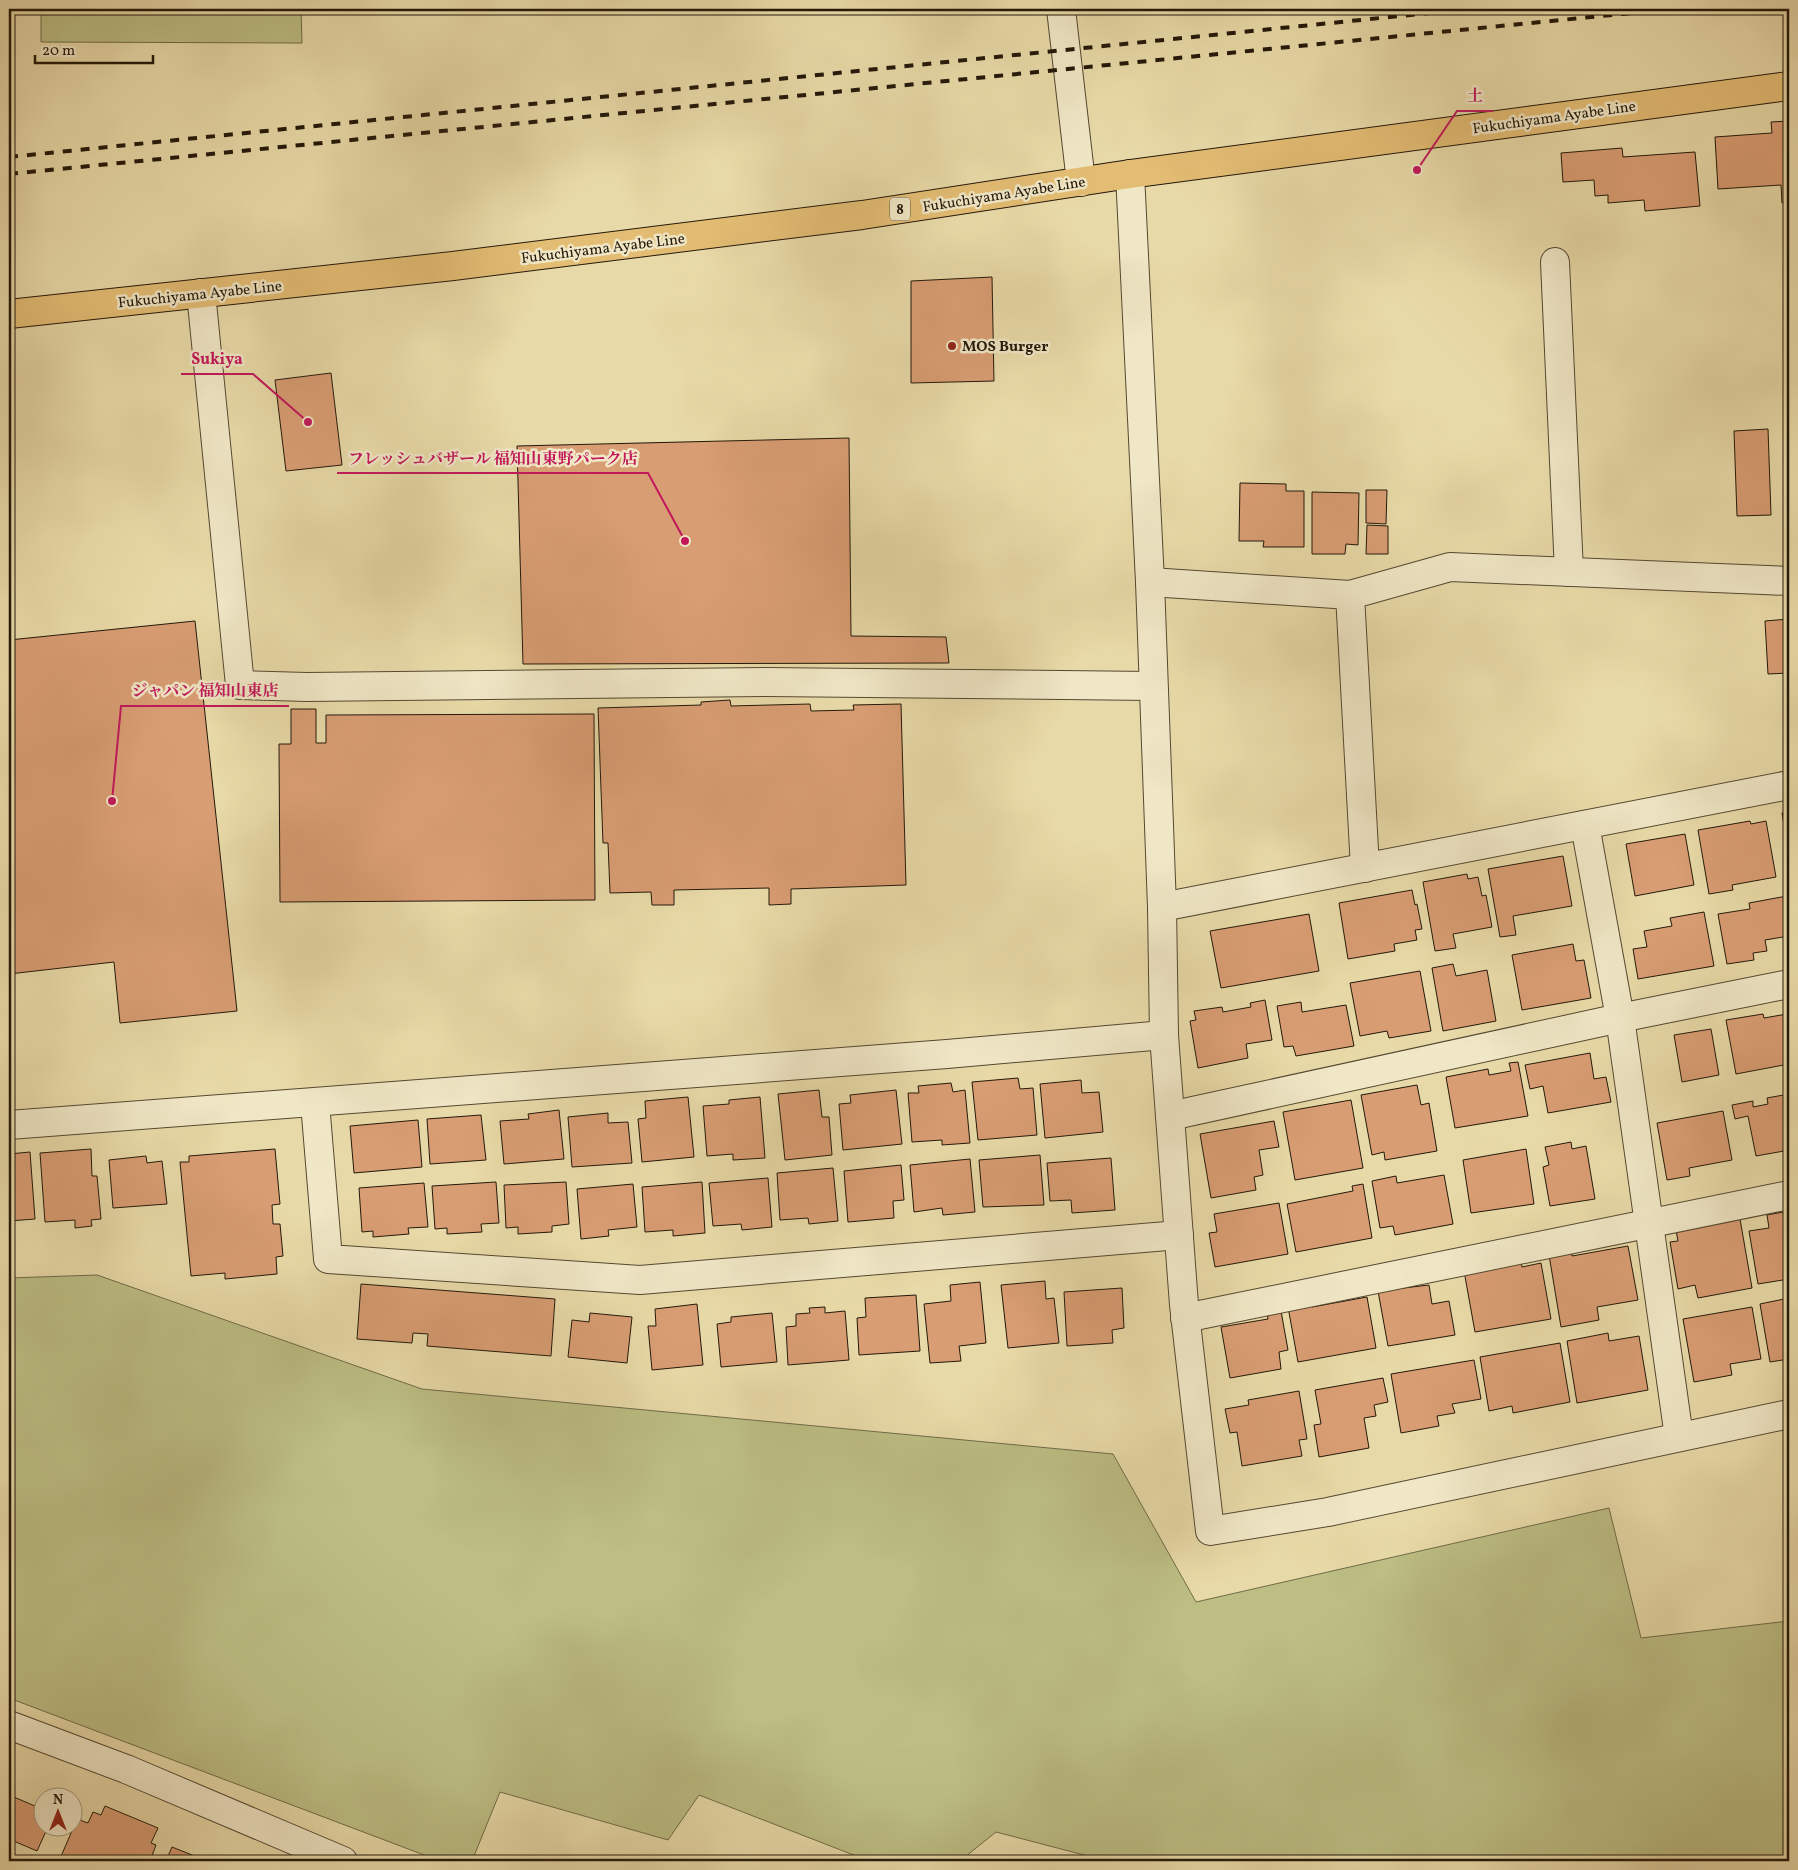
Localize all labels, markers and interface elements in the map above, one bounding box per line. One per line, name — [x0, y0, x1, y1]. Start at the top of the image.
scale bar — [35, 32, 152, 64]
text: 20 m — [42, 41, 75, 62]
callout: 土 — [1457, 80, 1493, 111]
text: 土 — [1467, 86, 1483, 108]
street label: Fukuchiyama Ayabe Line — [1471, 97, 1637, 140]
street label: Fukuchiyama Ayabe Line — [921, 172, 1087, 219]
road number: 8 — [890, 198, 910, 220]
street label: Fukuchiyama Ayabe Line — [520, 229, 686, 270]
street label: Fukuchiyama Ayabe Line — [117, 276, 283, 315]
place label: MOS Burger — [962, 337, 1048, 358]
marker: MOS Burger — [946, 340, 958, 352]
callout: Sukiya — [181, 343, 253, 374]
text: Sukiya — [191, 349, 243, 371]
callout: フレッシュバザール 福知山東野パーク店 — [337, 442, 648, 473]
text: フレッシュバザール 福知山東野パーク店 — [348, 449, 638, 471]
callout: ジャパン 福知山東店 — [121, 675, 289, 706]
text: ジャパン 福知山東店 — [132, 681, 278, 703]
north arrow — [32, 1788, 82, 1838]
text: N — [53, 1791, 63, 1810]

